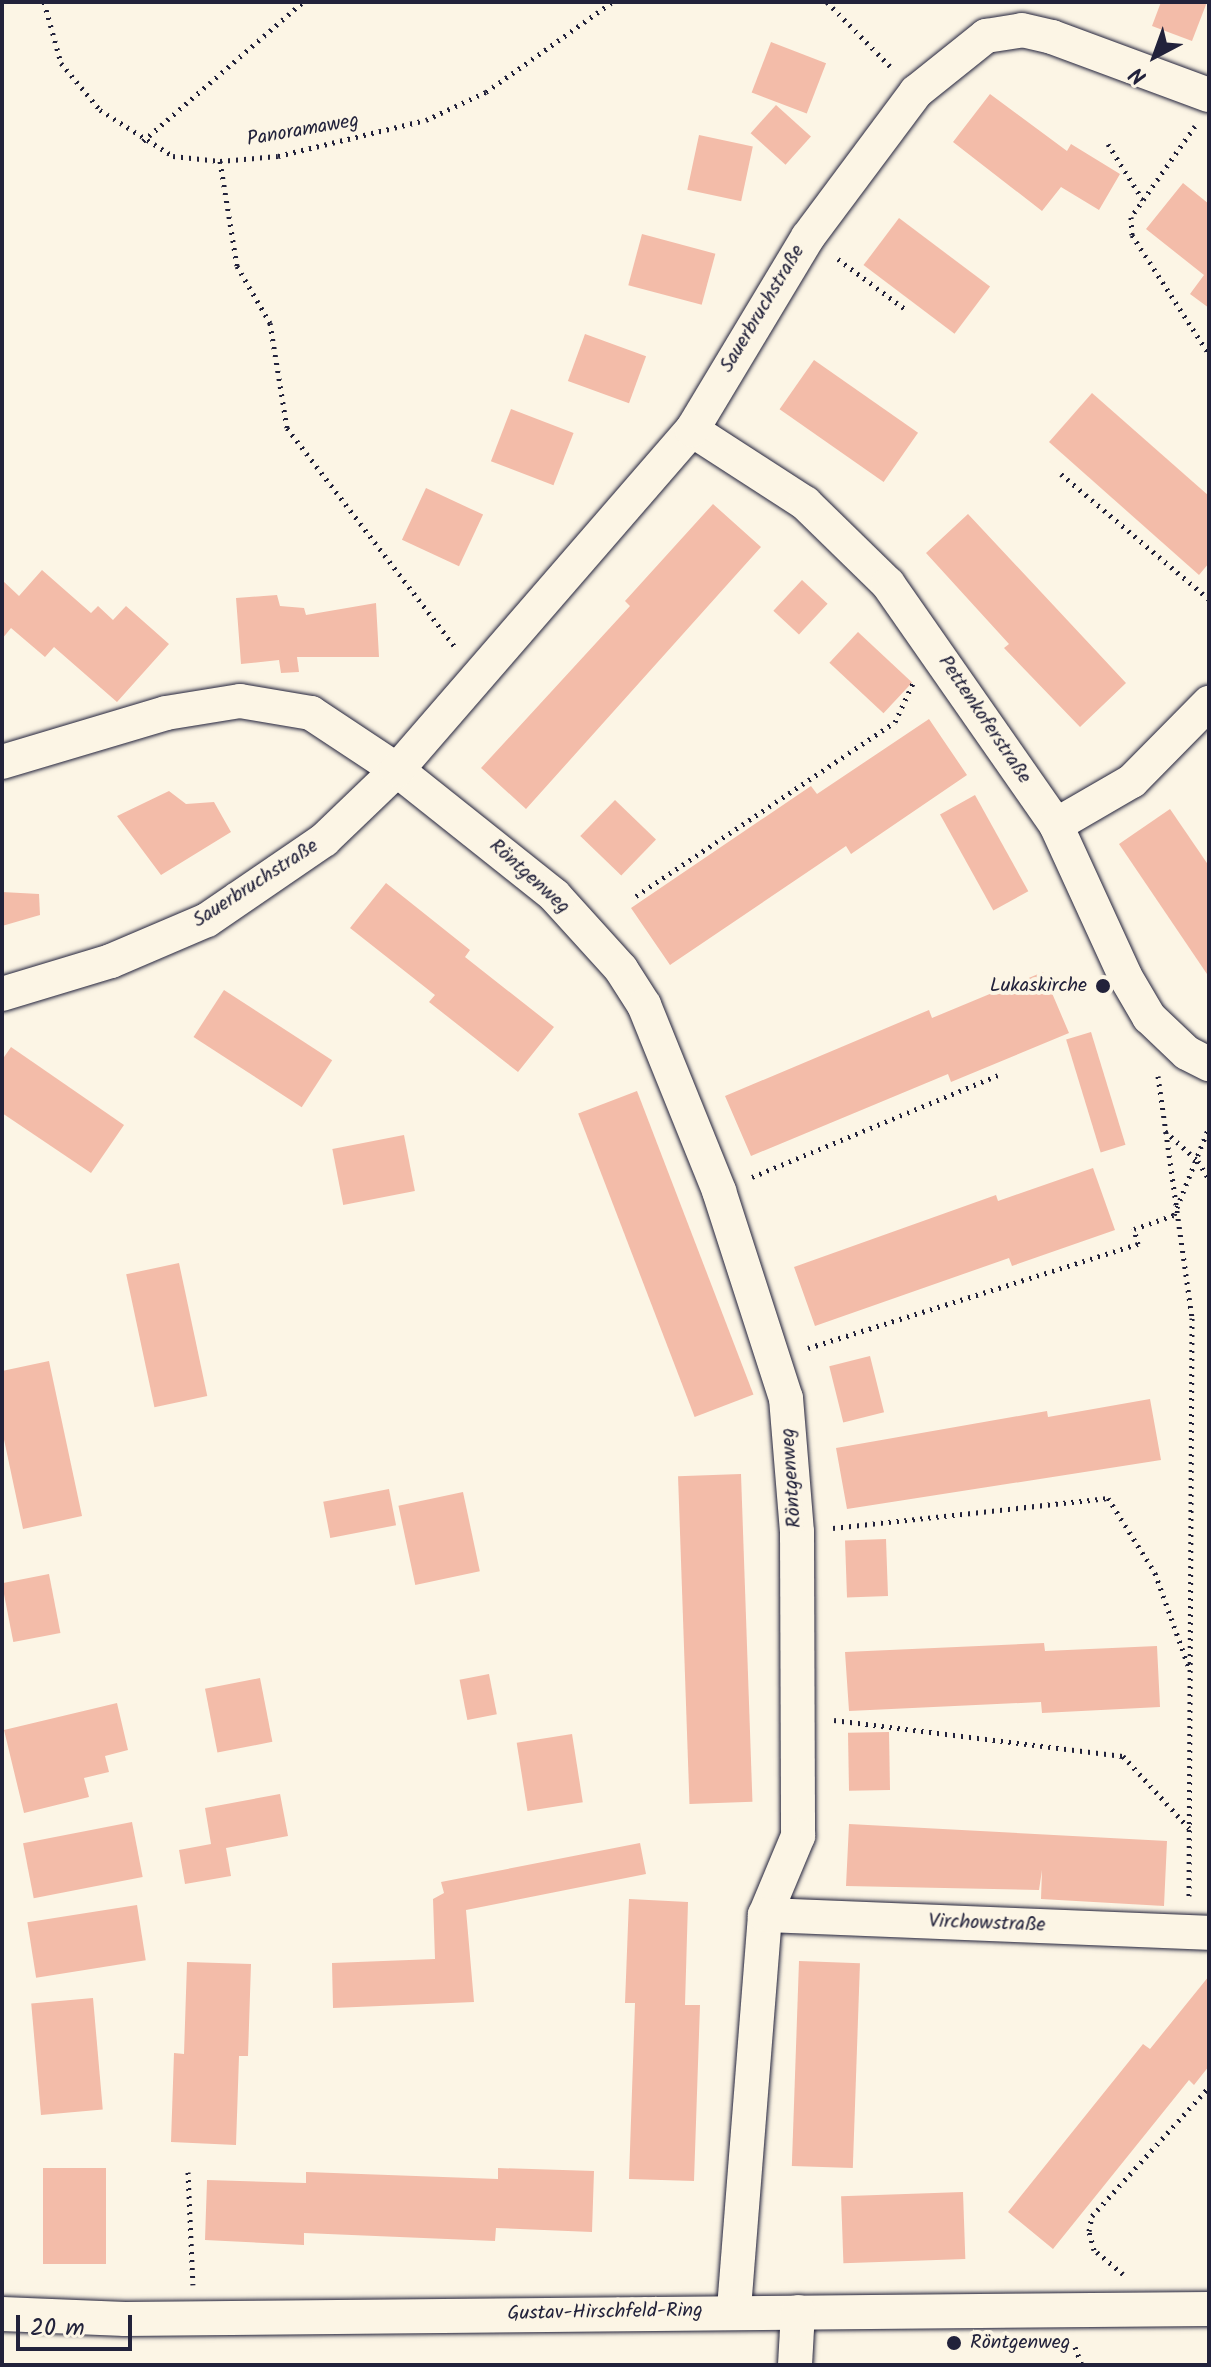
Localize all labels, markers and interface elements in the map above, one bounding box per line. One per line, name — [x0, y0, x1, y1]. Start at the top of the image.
north arrow — [1115, 16, 1195, 96]
text: N — [1122, 57, 1156, 92]
street label: Panoramaweg — [245, 109, 361, 153]
street label: Sauerbruchstraße — [715, 241, 811, 377]
street label: Pettenkoferstraße — [932, 651, 1036, 789]
street label: Sauerbruchstraße — [189, 835, 323, 933]
street label: Röntgenweg — [484, 835, 574, 919]
place label: Lukaskirche — [990, 974, 1087, 998]
marker: Lukaskirche — [1094, 977, 1112, 995]
street label: Röntgenweg — [777, 1427, 807, 1529]
street label: Virchowstraße — [928, 1910, 1046, 1938]
scale bar — [20, 2299, 136, 2349]
street label: Gustav-Hirschfeld-Ring — [507, 2299, 703, 2327]
text: 20 m — [30, 2309, 85, 2348]
place label: Röntgenweg — [970, 2331, 1070, 2355]
marker: Röntgenweg — [945, 2334, 963, 2352]

